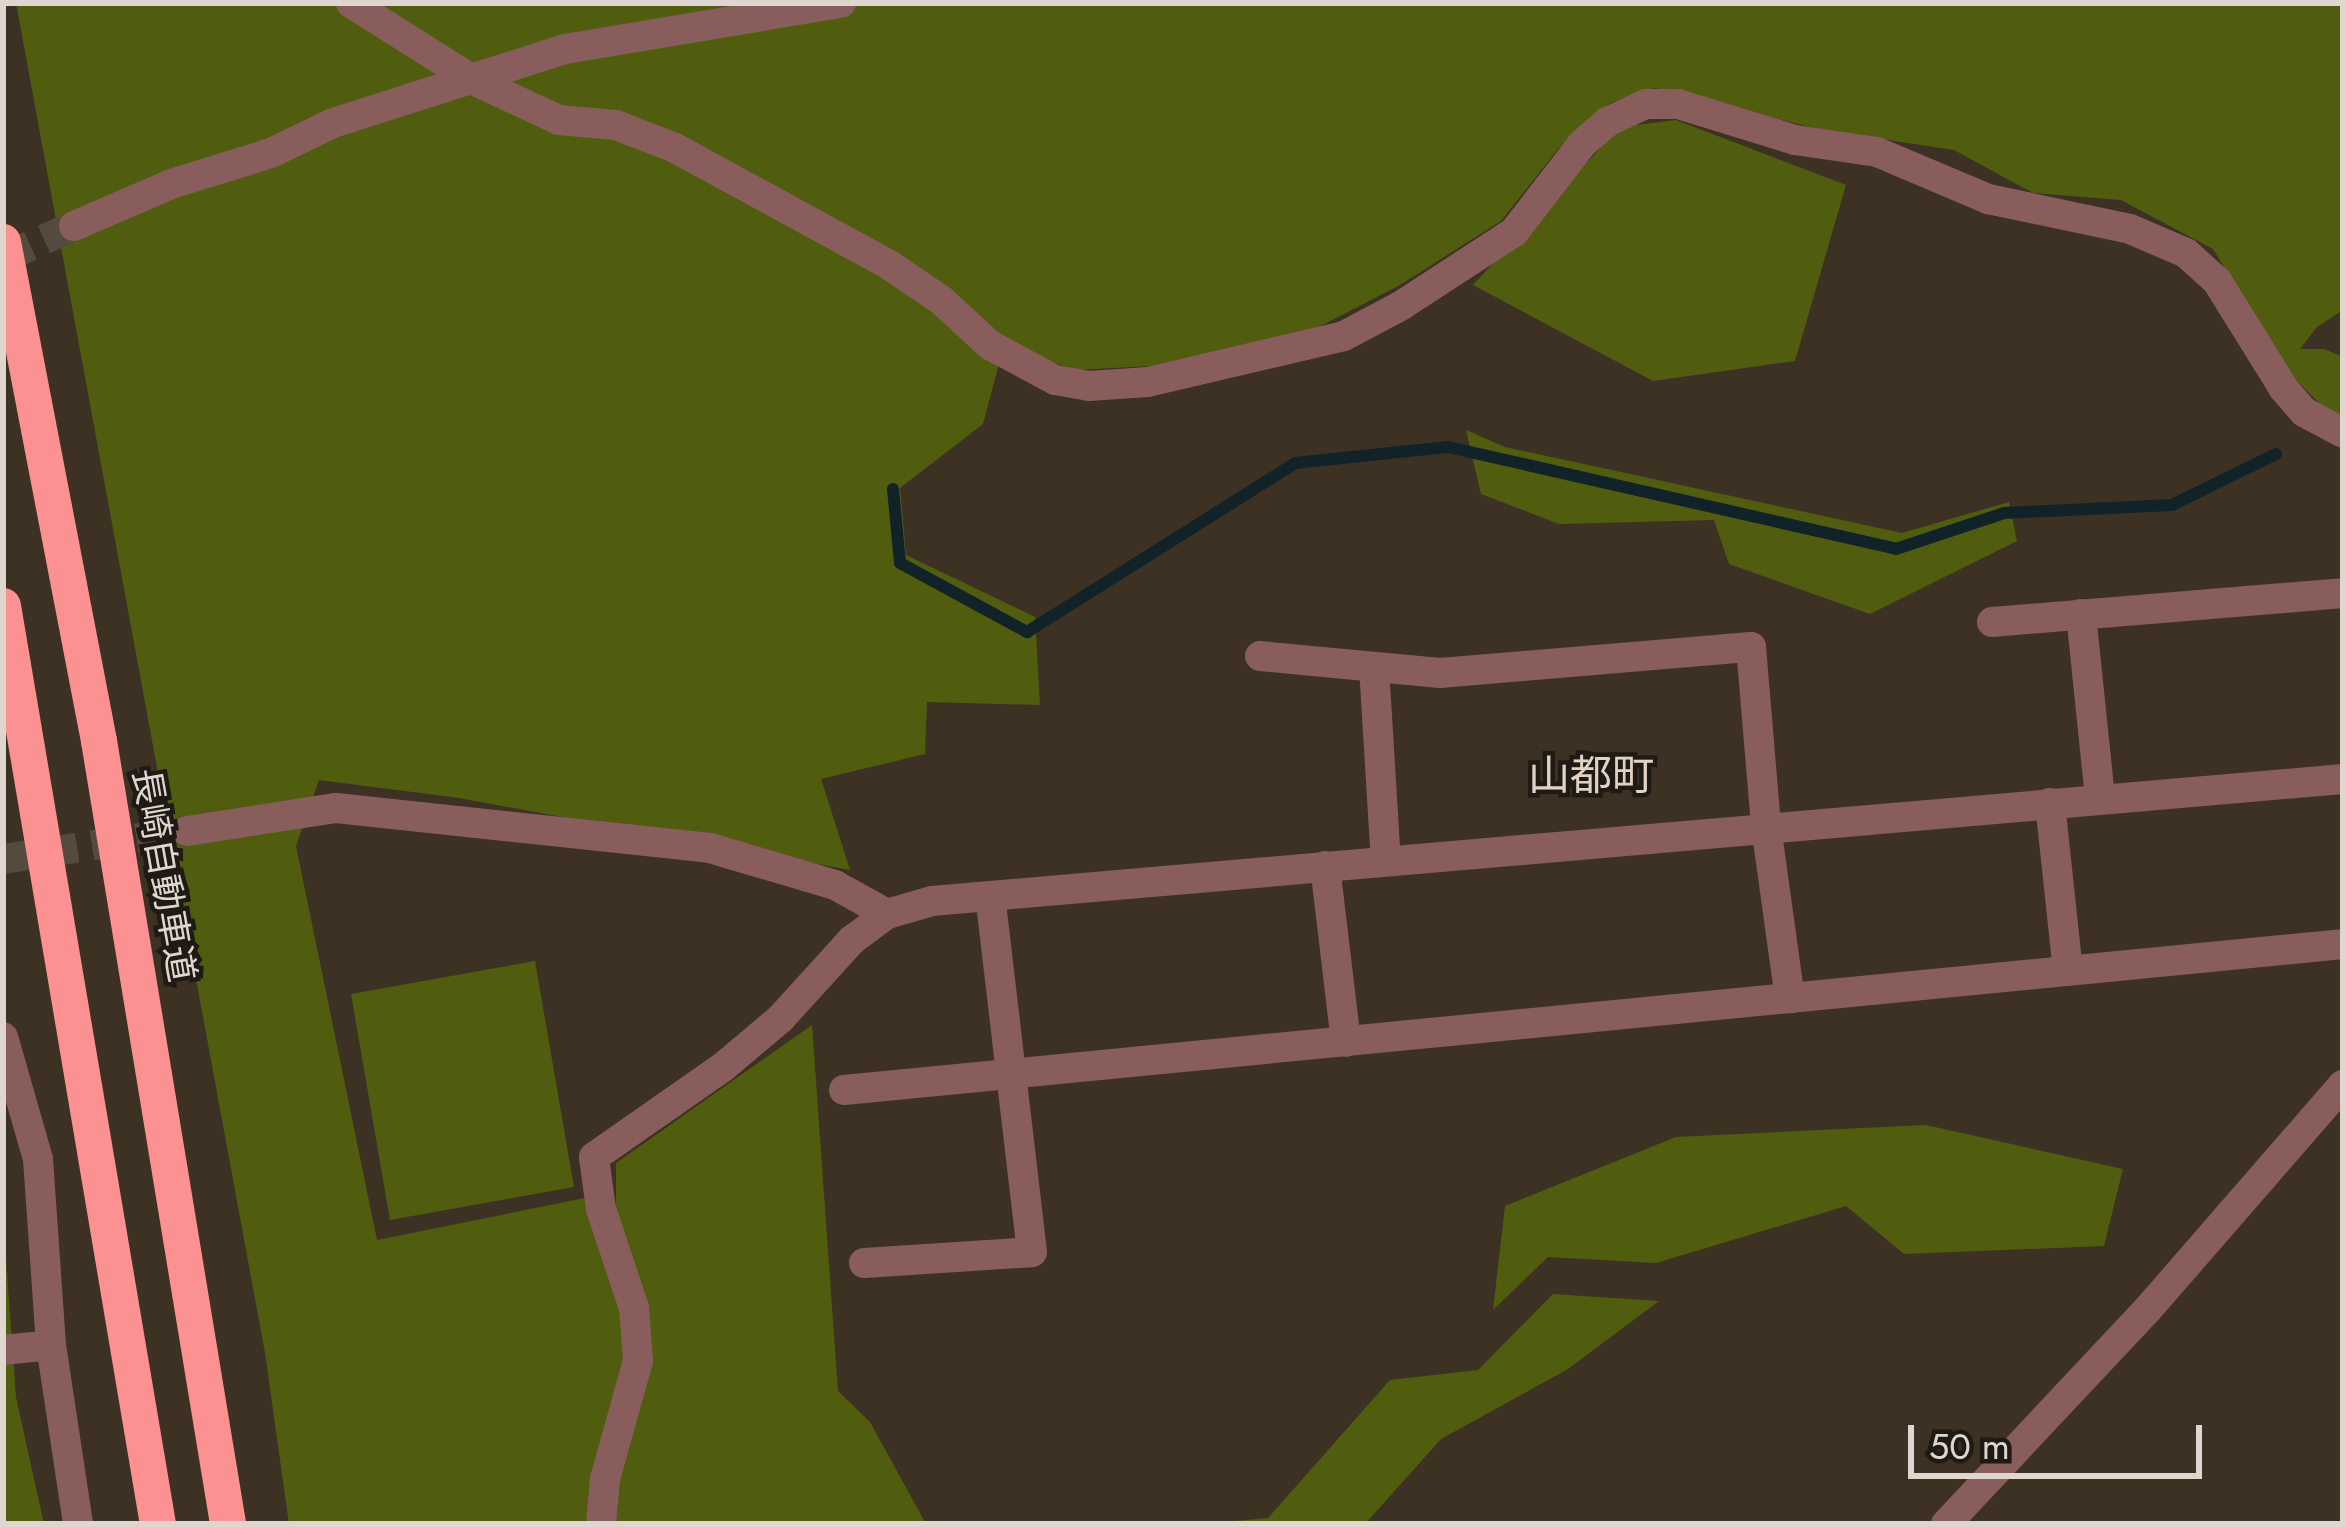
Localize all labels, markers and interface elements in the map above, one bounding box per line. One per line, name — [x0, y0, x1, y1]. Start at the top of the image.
district label: 山都町 — [1528, 751, 1654, 801]
street label: 長崎自動車道 — [124, 765, 204, 985]
scale bar — [1914, 1401, 2208, 1475]
text: 50 m — [1929, 1420, 2010, 1472]

